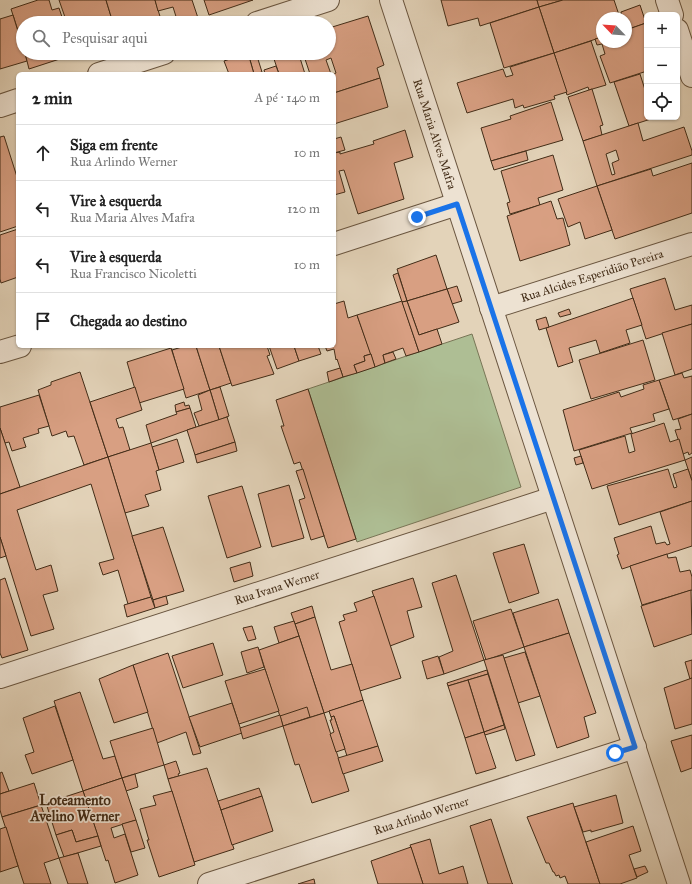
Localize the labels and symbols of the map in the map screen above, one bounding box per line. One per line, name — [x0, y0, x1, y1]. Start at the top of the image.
north arrow — [596, 12, 632, 48]
street label: Rua Maria Alves Mafra — [410, 77, 459, 192]
route end — [408, 208, 426, 226]
street label: Rua Alcides Esperidião Pereira — [519, 246, 666, 305]
street label: Rua Ivana Werner — [233, 567, 322, 608]
route start — [606, 744, 624, 762]
district label: Loteamento Avelino Werner — [29, 792, 120, 825]
street label: Rua Arlindo Werner — [372, 794, 471, 838]

